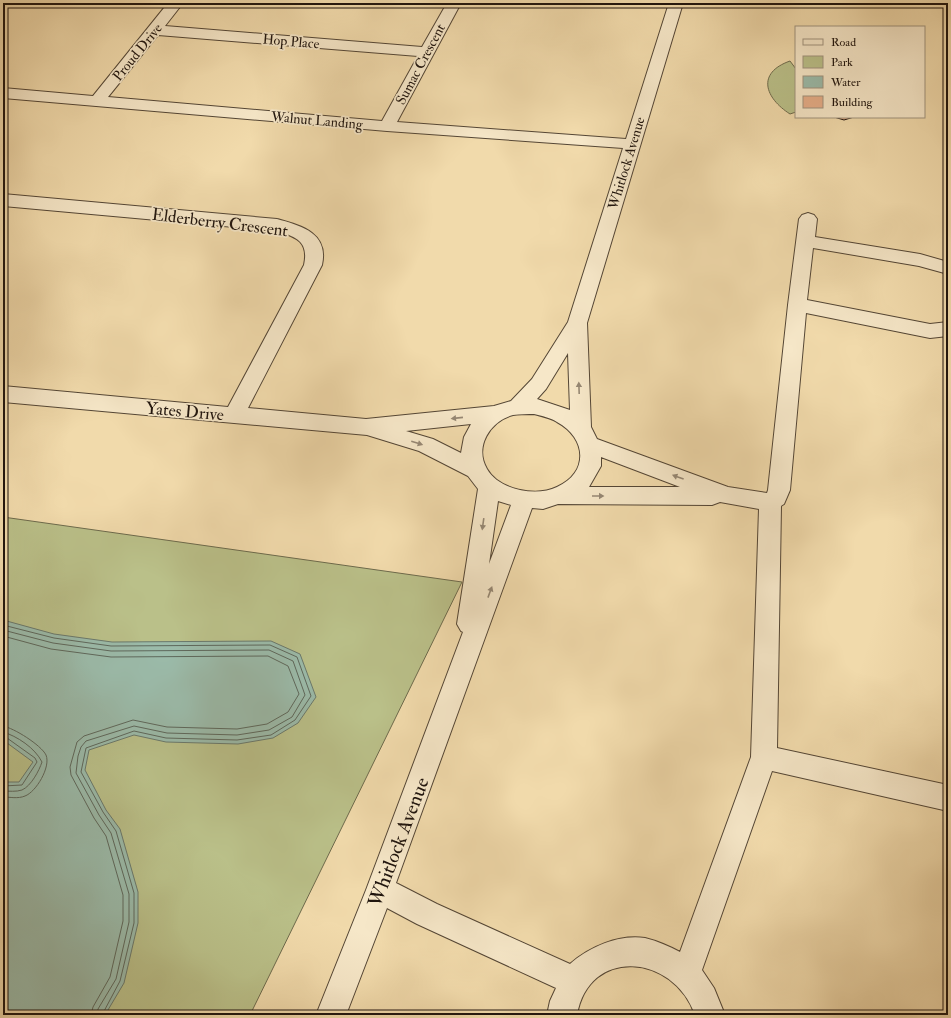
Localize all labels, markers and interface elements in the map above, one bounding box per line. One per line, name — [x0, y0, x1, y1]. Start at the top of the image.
street label: Proud Drive — [109, 20, 166, 85]
street label: Sumac Crescent — [392, 20, 449, 108]
legend — [795, 26, 925, 118]
street label: Hop Place — [262, 31, 320, 53]
text: Road — [831, 35, 856, 50]
text: Park — [831, 55, 853, 70]
text: Water — [830, 75, 861, 90]
text: Building — [831, 95, 874, 110]
street label: Walnut Landing — [269, 108, 365, 133]
street label: Whitlock Avenue — [604, 115, 649, 212]
street label: Elderberry Crescent — [150, 204, 290, 242]
one-way arrow — [576, 382, 583, 394]
street label: Yates Drive — [145, 398, 225, 425]
one-way arrow — [451, 415, 463, 421]
one-way arrow — [411, 440, 423, 446]
one-way arrow — [671, 474, 683, 480]
one-way arrow — [592, 493, 605, 499]
one-way arrow — [480, 518, 486, 530]
one-way arrow — [487, 586, 493, 598]
street label: Whitlock Avenue — [362, 774, 435, 912]

